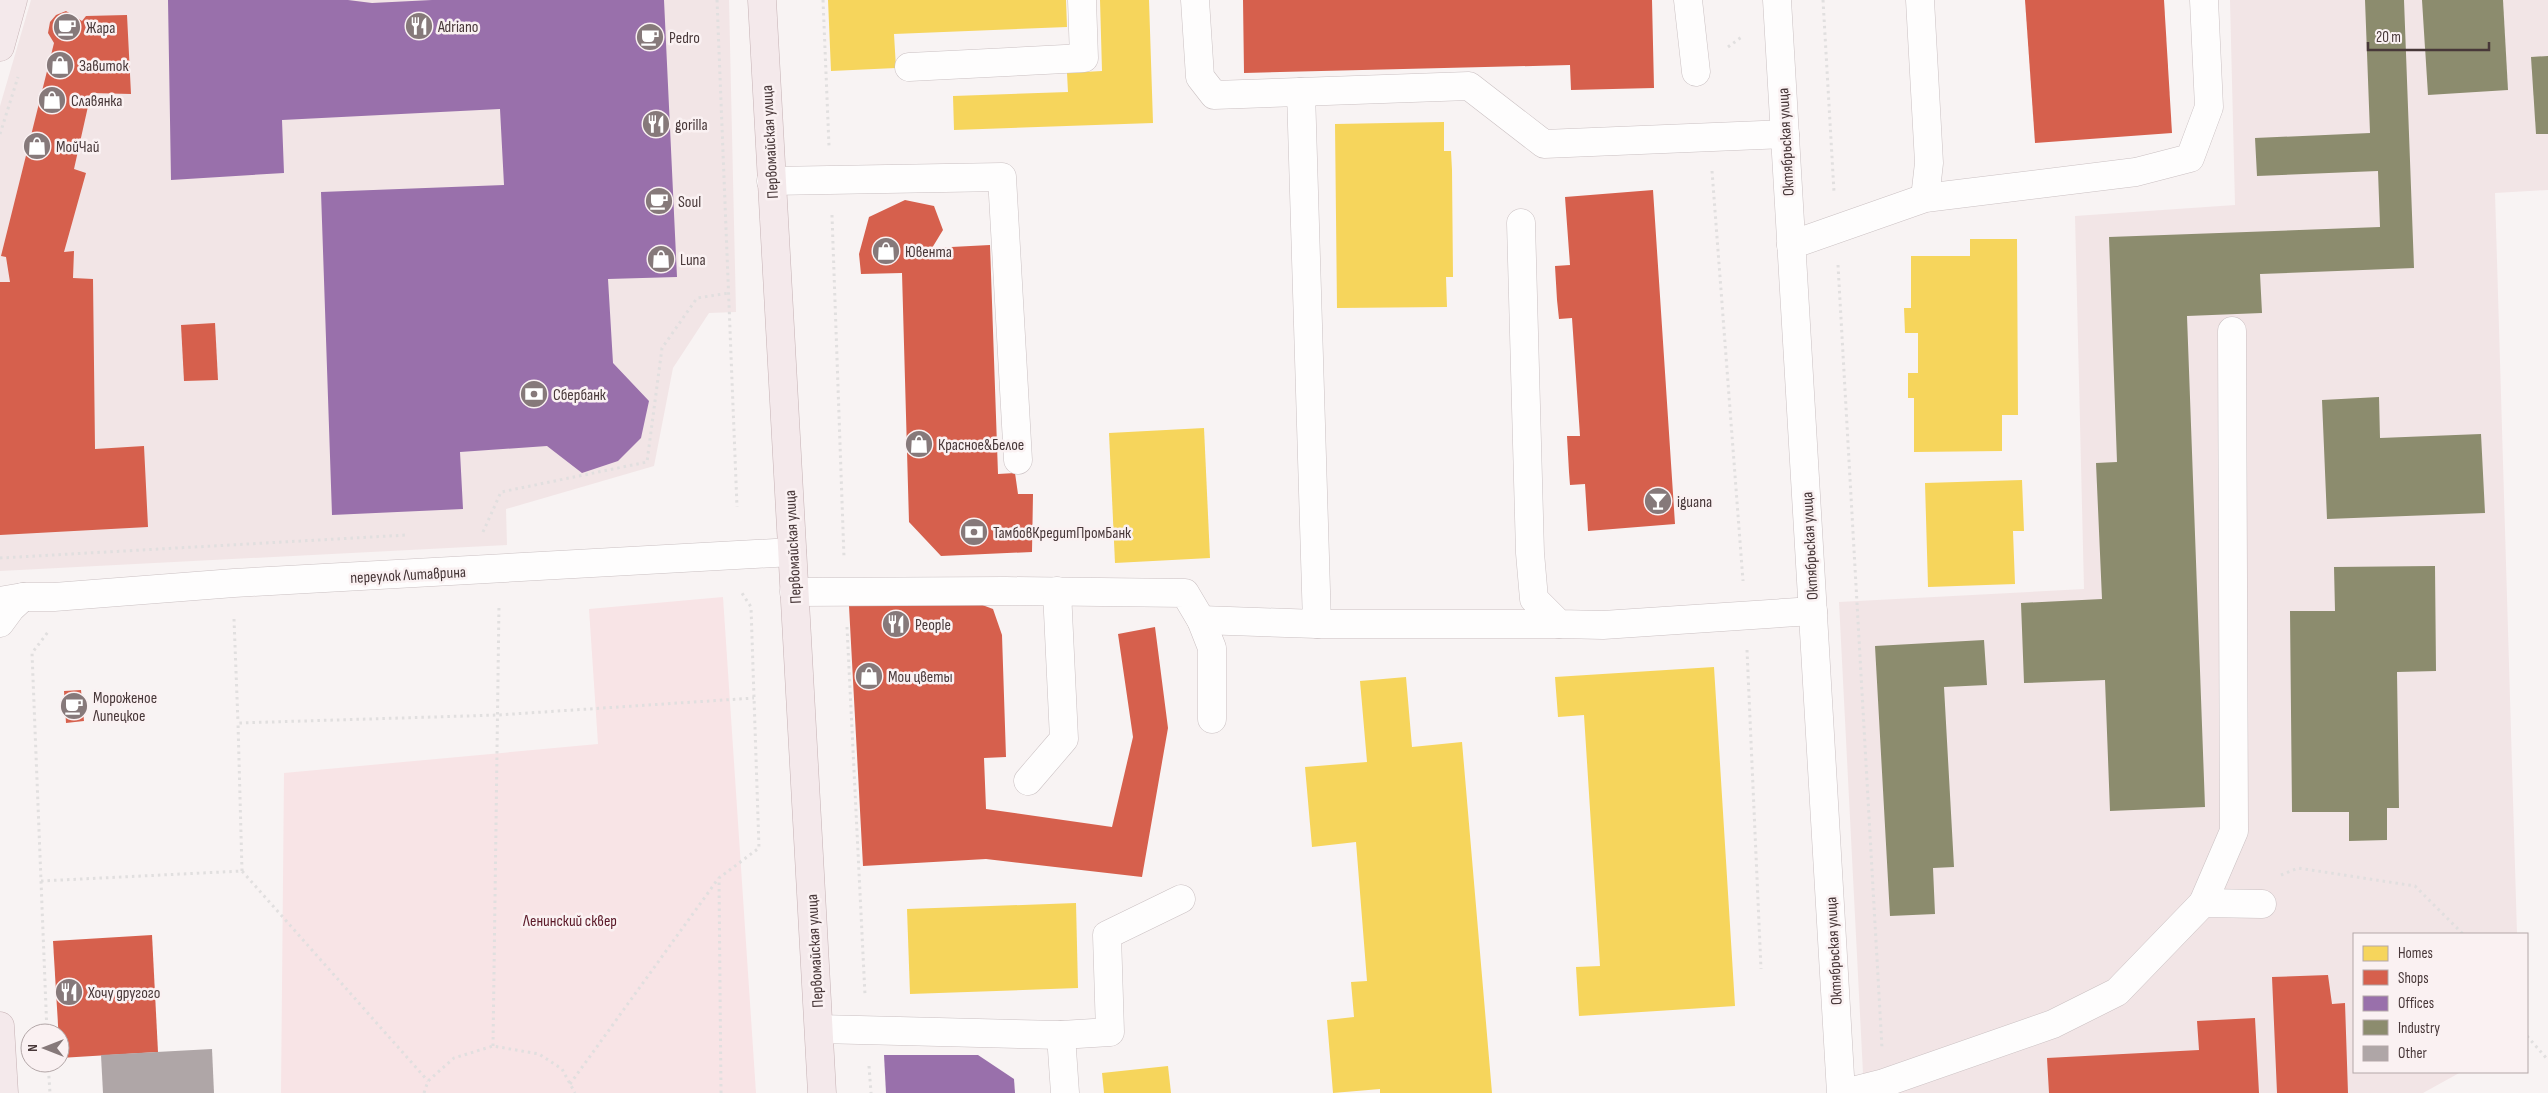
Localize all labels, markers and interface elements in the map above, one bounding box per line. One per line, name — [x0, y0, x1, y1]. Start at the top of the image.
restaurant icon: Adriano — [404, 11, 434, 41]
cafe icon: Жара — [52, 12, 82, 42]
place label: Adriano — [437, 18, 479, 37]
place label: Жара — [86, 19, 115, 38]
scale bar — [2368, 20, 2489, 52]
cafe icon: Pedro — [635, 22, 665, 52]
text: 20 m — [2376, 28, 2401, 47]
place label: Pedro — [669, 29, 700, 48]
shop icon: Завиток — [45, 50, 75, 80]
place label: Завиток — [79, 57, 129, 76]
shop icon: Славянка — [37, 85, 67, 115]
street label: Первомайская улица — [758, 85, 783, 199]
street label: Октябрьская улица — [1774, 87, 1799, 197]
place label: Славянка — [71, 92, 123, 111]
restaurant icon: gorilla — [641, 109, 671, 139]
place label: gorilla — [675, 116, 708, 135]
shop icon: МойЧай — [22, 131, 52, 161]
place label: МойЧай — [56, 138, 99, 157]
cafe icon: Soul — [644, 186, 674, 216]
place label: Soul — [678, 193, 701, 212]
shop icon: Ювента — [871, 236, 901, 266]
place label: Ювента — [905, 243, 952, 262]
shop icon: Luna — [646, 244, 676, 274]
place label: Luna — [680, 251, 706, 270]
bank icon: Сбербанк — [519, 379, 549, 409]
place label: Сбербанк — [553, 386, 607, 405]
shop icon: Красное&Белое — [904, 429, 934, 459]
place label: Красное&Белое — [938, 436, 1024, 455]
bar icon: iguana — [1643, 486, 1673, 516]
street label: Первомайская улица — [781, 490, 806, 604]
street label: Октябрьская улица — [1798, 491, 1823, 601]
place label: iguana — [1677, 493, 1712, 512]
bank icon: ТамбовКредитПромБанк — [959, 517, 989, 547]
place label: ТамбовКредитПромБанк — [993, 524, 1132, 543]
street label: переулок Литаврина — [350, 563, 466, 588]
restaurant icon: People — [881, 609, 911, 639]
place label: People — [915, 616, 951, 635]
shop icon: Мои цветы — [854, 661, 884, 691]
place label: Мои цветы — [888, 668, 953, 687]
place label: Мороженое Липецкое — [92, 689, 157, 726]
cafe icon: Мороженое Липецкое — [59, 691, 89, 721]
street label: Первомайская улица — [803, 894, 828, 1008]
street label: Октябрьская улица — [1822, 896, 1847, 1006]
park label: Ленинский сквер — [522, 912, 617, 931]
legend — [2353, 933, 2528, 1073]
text: Homes — [2398, 944, 2433, 963]
text: Shops — [2398, 969, 2429, 988]
restaurant icon: Хочу другого — [54, 977, 84, 1007]
place label: Хочу другого — [87, 984, 160, 1003]
text: Offices — [2398, 994, 2434, 1013]
text: Industry — [2398, 1019, 2440, 1038]
north arrow — [20, 1023, 70, 1073]
text: N — [24, 1044, 41, 1052]
text: Other — [2398, 1044, 2427, 1063]

